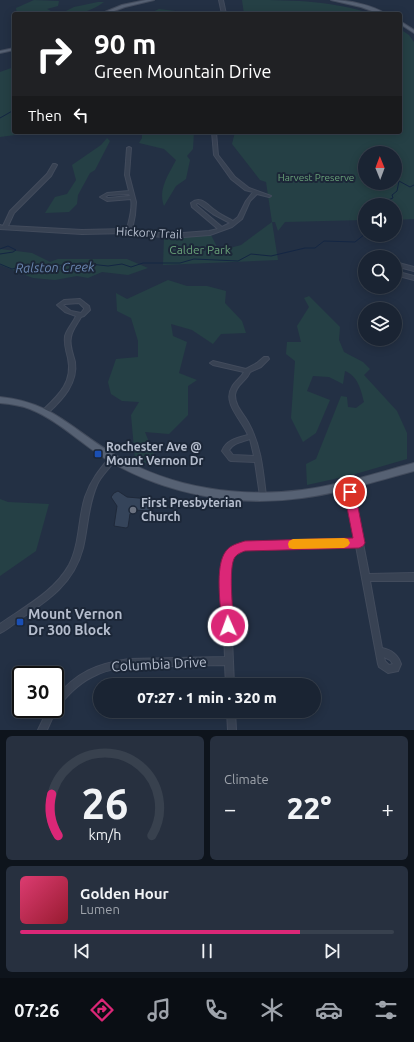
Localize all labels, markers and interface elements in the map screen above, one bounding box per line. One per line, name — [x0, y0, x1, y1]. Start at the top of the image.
icon: right — [28, 28, 80, 80]
text: 90 m — [94, 28, 156, 59]
text: Green Mountain Drive — [94, 61, 271, 81]
icon: left — [70, 104, 92, 126]
text: Then — [28, 107, 62, 124]
north arrow — [358, 146, 402, 190]
map controls — [358, 146, 402, 346]
park label: Harvest Preserve — [278, 172, 354, 183]
button: sound — [358, 198, 402, 242]
street label: Hickory Trail — [116, 224, 182, 241]
park label: Calder Park — [169, 243, 231, 256]
button: search — [358, 250, 402, 294]
water label: Ralston Creek — [15, 259, 95, 275]
button: layers — [358, 302, 402, 346]
place label: Rochester Ave @ Mount Vernon Dr — [106, 440, 203, 467]
marker: Rochester Ave @ Mount Vernon Dr — [93, 449, 103, 459]
pin — [333, 475, 367, 509]
icon: arrive — [339, 481, 361, 503]
place label: First Presbyterian Church — [141, 496, 242, 523]
marker: First Presbyterian Church — [128, 505, 138, 515]
position arrow — [207, 605, 249, 647]
place label: Mount Vernon Dr 300 Block — [28, 606, 122, 638]
marker: Mount Vernon Dr 300 Block — [15, 617, 25, 627]
street label: Columbia Drive — [111, 654, 207, 674]
speed limit sign: 30 — [12, 666, 64, 718]
text: 07:27 · 1 min · 320 m — [137, 689, 277, 706]
text: Climate — [224, 772, 269, 786]
text: 26 — [82, 780, 128, 827]
text: 22° — [287, 791, 331, 825]
text: − — [224, 796, 236, 821]
text: + — [382, 796, 394, 821]
text: km/h — [89, 827, 121, 843]
text: Golden Hour — [80, 885, 169, 902]
text: Lumen — [80, 902, 120, 916]
icon: previous — [71, 940, 93, 962]
icon: pause — [196, 940, 218, 962]
icon: next — [321, 940, 343, 962]
icon: directions — [88, 996, 116, 1024]
icon: music — [145, 996, 173, 1024]
icon: phone — [202, 996, 230, 1024]
icon: climate — [258, 996, 286, 1024]
icon: car — [315, 996, 343, 1024]
icon: filters — [372, 996, 400, 1024]
text: 07:26 — [14, 1000, 59, 1020]

